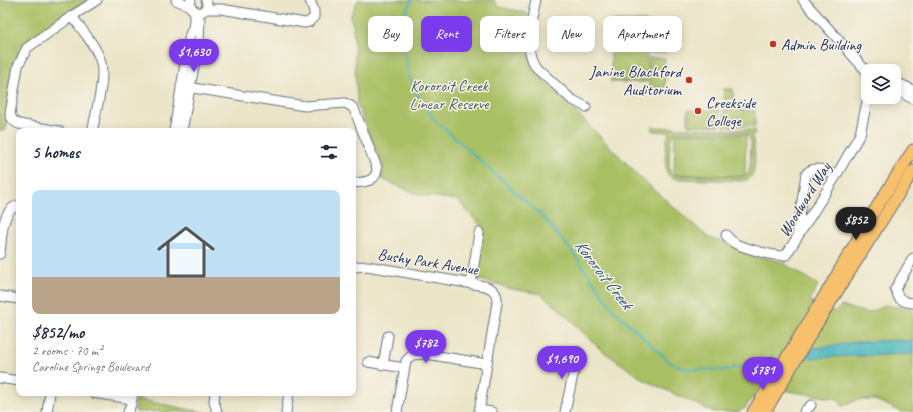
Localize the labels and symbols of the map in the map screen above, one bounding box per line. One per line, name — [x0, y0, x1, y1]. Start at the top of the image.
place label: Admin Building — [781, 35, 863, 55]
pin: $1,630 — [161, 39, 227, 73]
marker: Admin Building — [768, 39, 778, 49]
place label: Janine Blachford Auditorium — [588, 62, 684, 100]
marker: Janine Blachford Auditorium — [684, 75, 694, 85]
park label: Kororoit Creek Linear Reserve — [409, 76, 490, 114]
place label: Creekside College — [706, 93, 757, 131]
marker: Creekside College — [693, 106, 703, 116]
street label: Woodward Way — [774, 157, 836, 240]
pin: $852 — [832, 207, 880, 241]
water label: Kororoit Creek — [570, 235, 639, 315]
street label: Bushy Park Avenue — [376, 244, 481, 280]
pin: $782 — [402, 330, 450, 364]
pin: $1,690 — [529, 346, 595, 380]
pin: $781 — [739, 357, 787, 391]

